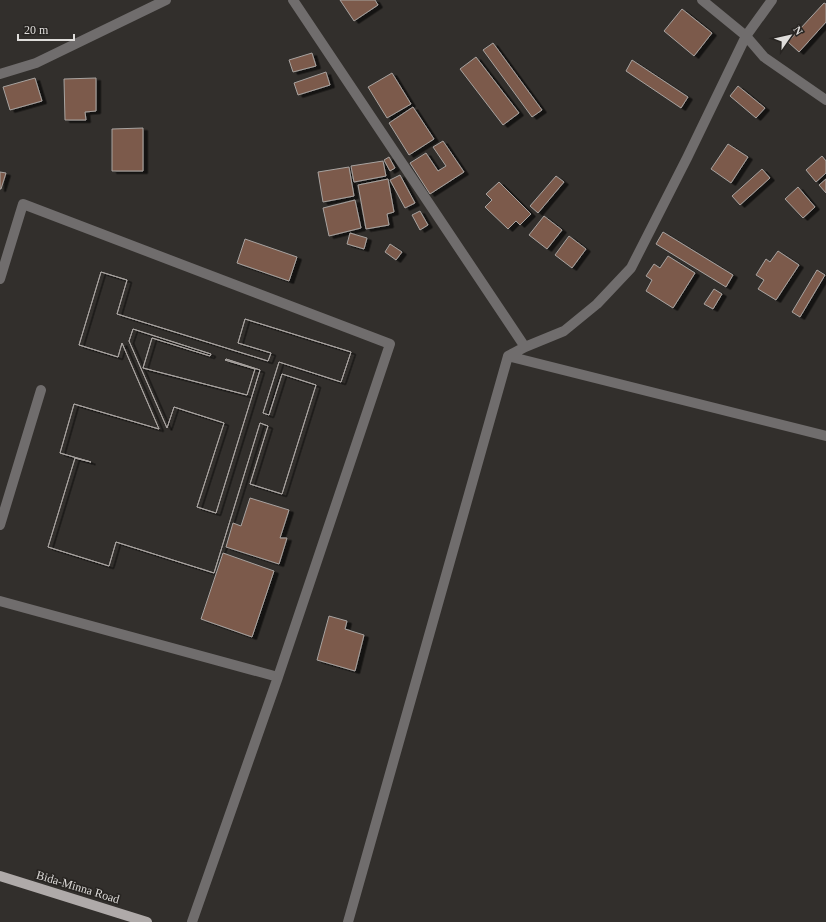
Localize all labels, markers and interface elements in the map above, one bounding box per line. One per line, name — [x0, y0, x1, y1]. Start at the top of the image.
scale bar — [18, 16, 74, 42]
north arrow — [770, 16, 810, 56]
text: 20 m — [24, 23, 49, 37]
text: N — [791, 24, 806, 37]
street label: Bida-Minna Road — [35, 868, 121, 906]

